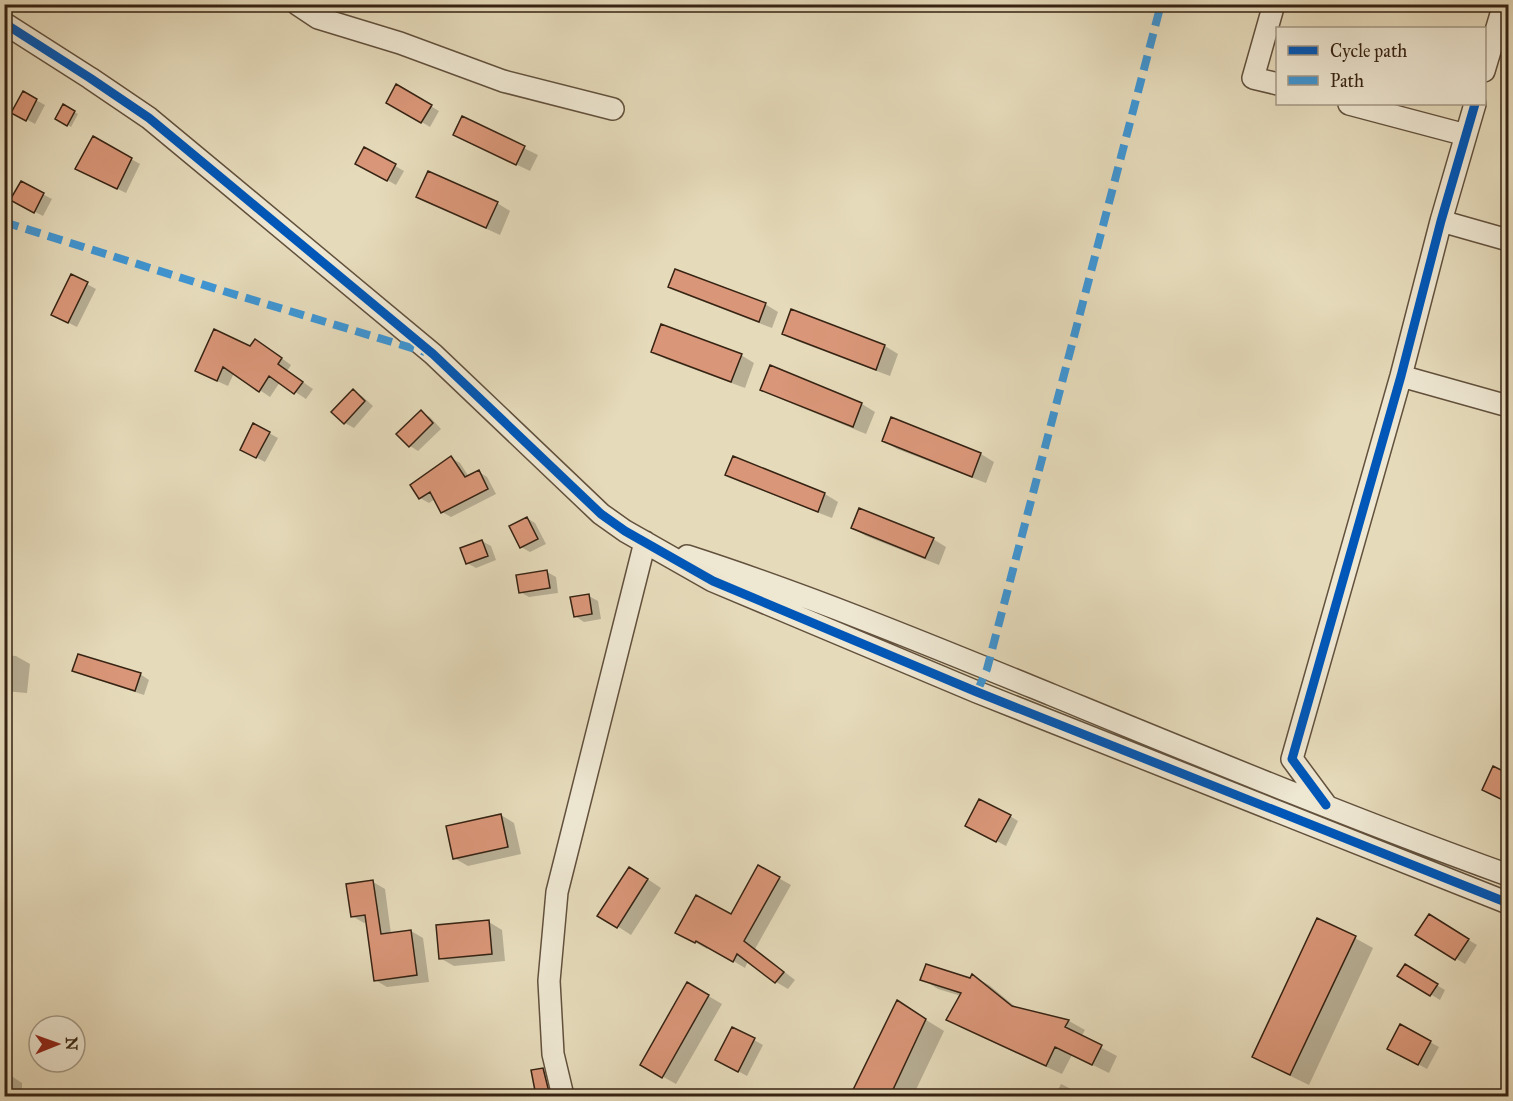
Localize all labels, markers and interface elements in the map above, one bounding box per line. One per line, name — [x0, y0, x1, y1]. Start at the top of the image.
legend — [1276, 27, 1486, 105]
text: Cycle path — [1330, 40, 1407, 62]
text: Path — [1330, 70, 1364, 92]
north arrow — [27, 1014, 87, 1074]
text: N — [62, 1037, 81, 1051]

